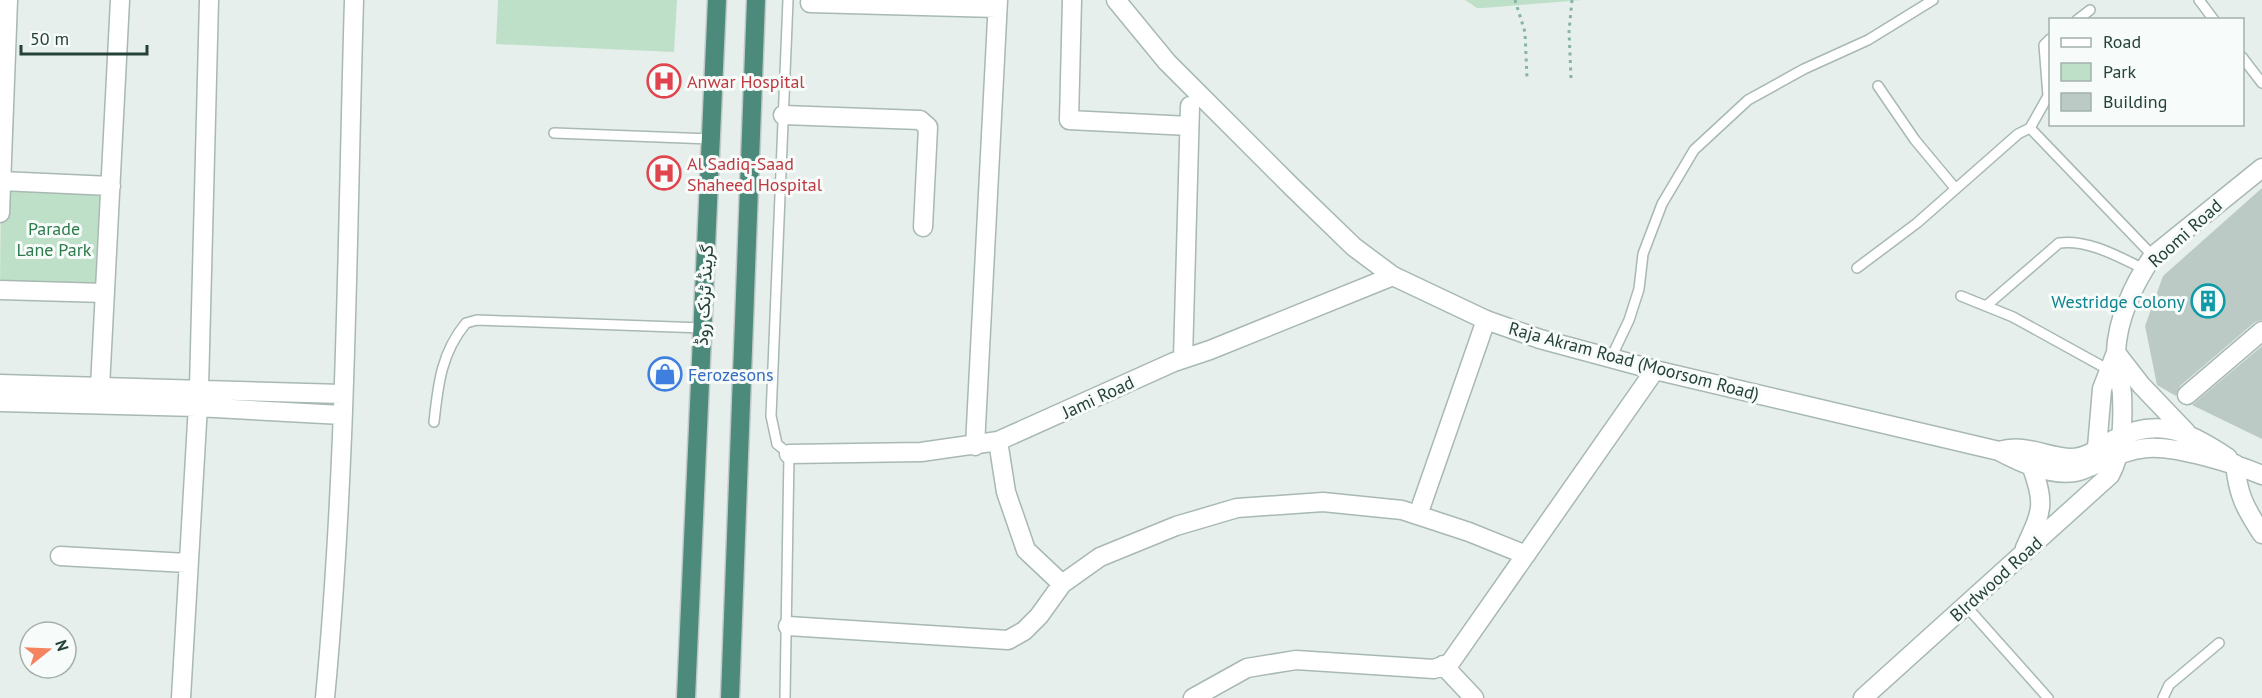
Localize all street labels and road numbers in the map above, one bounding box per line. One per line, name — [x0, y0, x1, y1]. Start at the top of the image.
street label: Roomi Road — [2143, 194, 2227, 272]
street label: گرینڈ ٹرنک روڈ — [690, 244, 718, 346]
street label: Raja Akram Road (Moorsom Road) — [1506, 316, 1762, 406]
street label: Jami Road — [1058, 370, 1138, 424]
street label: BIrdwood Road — [1945, 531, 2047, 627]

